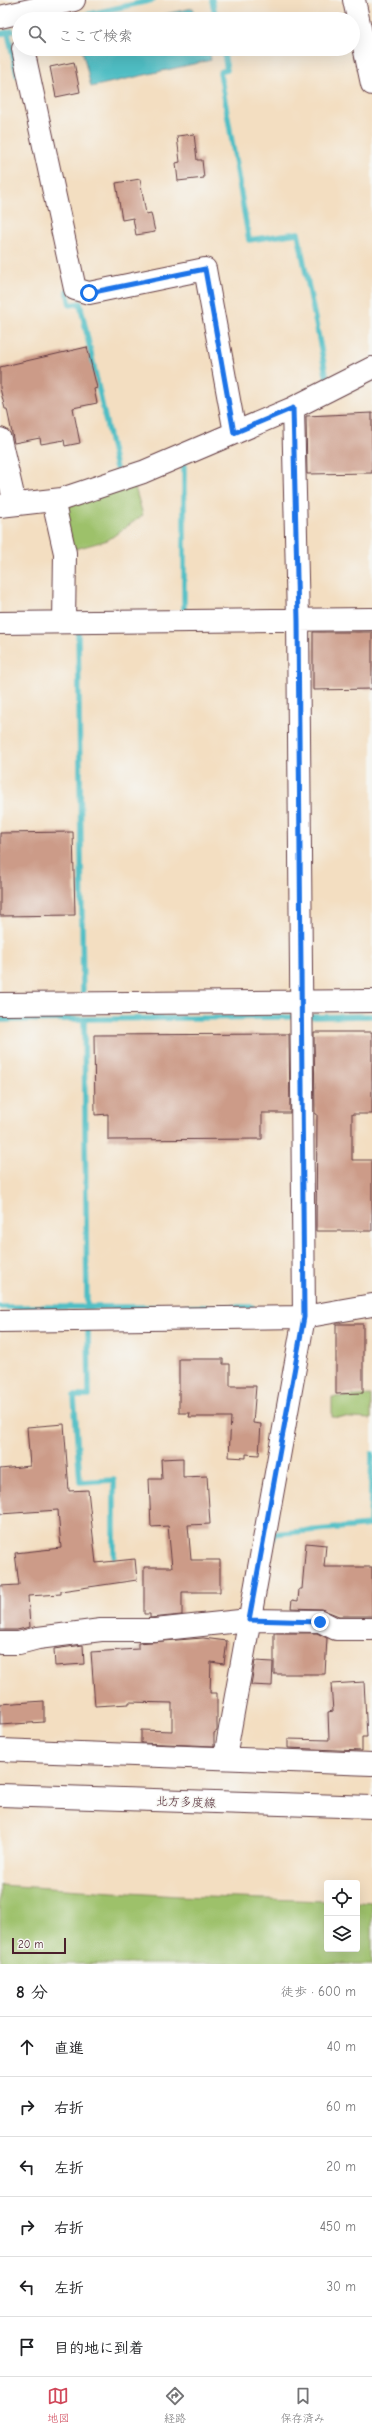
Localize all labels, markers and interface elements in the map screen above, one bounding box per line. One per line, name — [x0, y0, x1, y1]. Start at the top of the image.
search box — [12, 12, 360, 56]
icon: search — [26, 23, 48, 45]
text: ここで検索 — [58, 27, 133, 45]
route start — [80, 284, 98, 302]
route end — [311, 1613, 329, 1631]
street label: 北方多度線 — [156, 1794, 216, 1810]
map controls — [324, 1880, 360, 1952]
button: locate — [324, 1880, 360, 1916]
button: layers — [324, 1916, 360, 1952]
scale bar — [12, 1936, 66, 1955]
text: 20 m — [18, 1938, 43, 1951]
text: 8 分 — [16, 1983, 48, 2002]
text: 徒歩 · 600 m — [281, 1984, 356, 1999]
icon: ahead — [16, 2036, 38, 2058]
text: 直進 — [54, 2039, 84, 2057]
text: 40 m — [327, 2039, 356, 2054]
icon: right — [16, 2096, 38, 2118]
text: 右折 — [54, 2099, 84, 2117]
text: 60 m — [326, 2099, 356, 2114]
icon: left — [16, 2156, 38, 2178]
text: 左折 — [54, 2159, 84, 2177]
text: 20 m — [326, 2159, 356, 2174]
icon: right — [16, 2216, 38, 2238]
text: 右折 — [54, 2219, 84, 2237]
text: 450 m — [320, 2219, 356, 2234]
icon: left — [16, 2276, 38, 2298]
text: 左折 — [54, 2279, 84, 2297]
text: 30 m — [326, 2279, 356, 2294]
icon: arrive — [16, 2336, 38, 2358]
text: 目的地に到着 — [54, 2339, 144, 2357]
tab: 地図 — [47, 2385, 69, 2425]
tab: 経路 — [164, 2385, 186, 2425]
tab: 保存済み — [281, 2385, 325, 2425]

